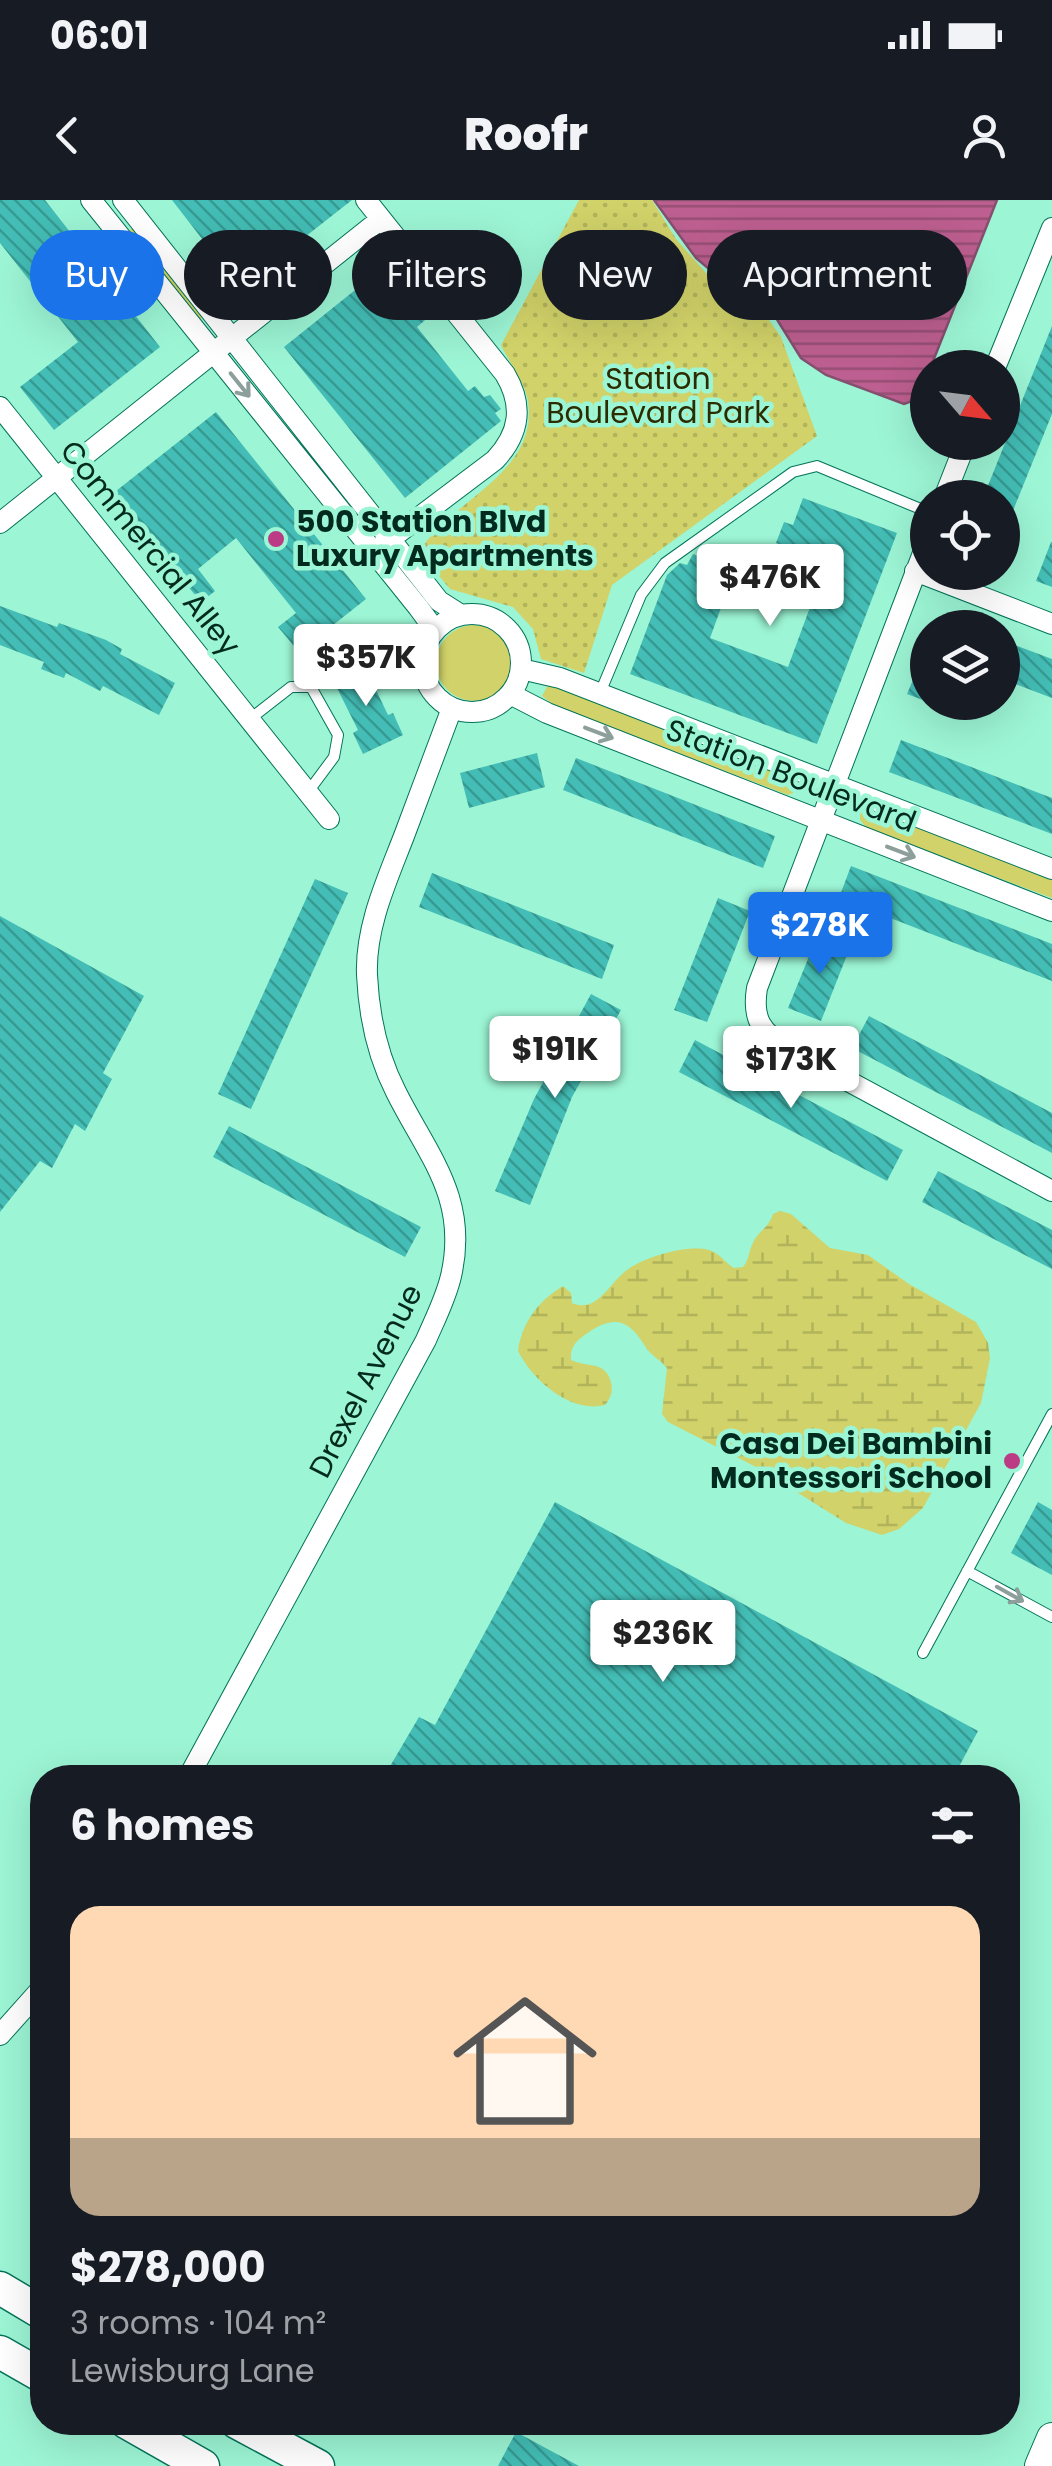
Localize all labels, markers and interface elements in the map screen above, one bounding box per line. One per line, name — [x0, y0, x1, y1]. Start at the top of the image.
text: 06:01 — [50, 9, 149, 62]
text: Roofr — [464, 103, 588, 166]
icon: back — [40, 108, 95, 163]
icon: person — [957, 108, 1012, 163]
chip: Buy — [30, 230, 164, 320]
chip: Rent — [184, 230, 332, 320]
chip: Filters — [352, 230, 522, 320]
chip: New — [542, 230, 687, 320]
chip: Apartment — [707, 230, 967, 320]
north arrow — [910, 350, 1020, 460]
map controls — [910, 350, 1020, 720]
park label: Station Boulevard Park — [546, 357, 770, 434]
one-way arrow — [229, 372, 251, 398]
street label: Commercial Alley — [50, 431, 251, 665]
button: locate — [910, 480, 1020, 590]
place label: 500 Station Blvd Luxury Apartments — [296, 500, 594, 577]
marker: 500 Station Blvd Luxury Apartments — [265, 528, 287, 550]
pin: $476K — [700, 544, 840, 629]
text: $476K — [719, 554, 821, 599]
button: layers — [910, 610, 1020, 720]
pin: $357K — [296, 624, 436, 709]
text: $357K — [316, 634, 416, 679]
street label: Station Boulevard — [660, 708, 923, 843]
one-way arrow — [583, 726, 614, 744]
one-way arrow — [886, 844, 916, 862]
pin: $278K — [750, 892, 890, 977]
text: $278K — [770, 902, 870, 947]
pin: $191K — [485, 1016, 625, 1101]
text: $191K — [511, 1026, 599, 1071]
pin: $173K — [721, 1026, 861, 1111]
text: $173K — [745, 1036, 837, 1081]
street label: Drexel Avenue — [298, 1277, 433, 1485]
place label: Casa Dei Bambini Montessori School — [710, 1422, 992, 1499]
marker: Casa Dei Bambini Montessori School — [1001, 1450, 1023, 1472]
one-way arrow — [994, 1584, 1024, 1604]
pin: $236K — [593, 1600, 733, 1685]
text: $236K — [612, 1610, 714, 1655]
text: 6 homes — [70, 1796, 255, 1855]
icon: filters — [925, 1798, 980, 1853]
icon: home — [435, 1971, 615, 2151]
text: $278,000 — [70, 2238, 266, 2297]
text: 3 rooms · 104 m² — [70, 2300, 326, 2345]
text: Lewisburg Lane — [70, 2348, 314, 2393]

